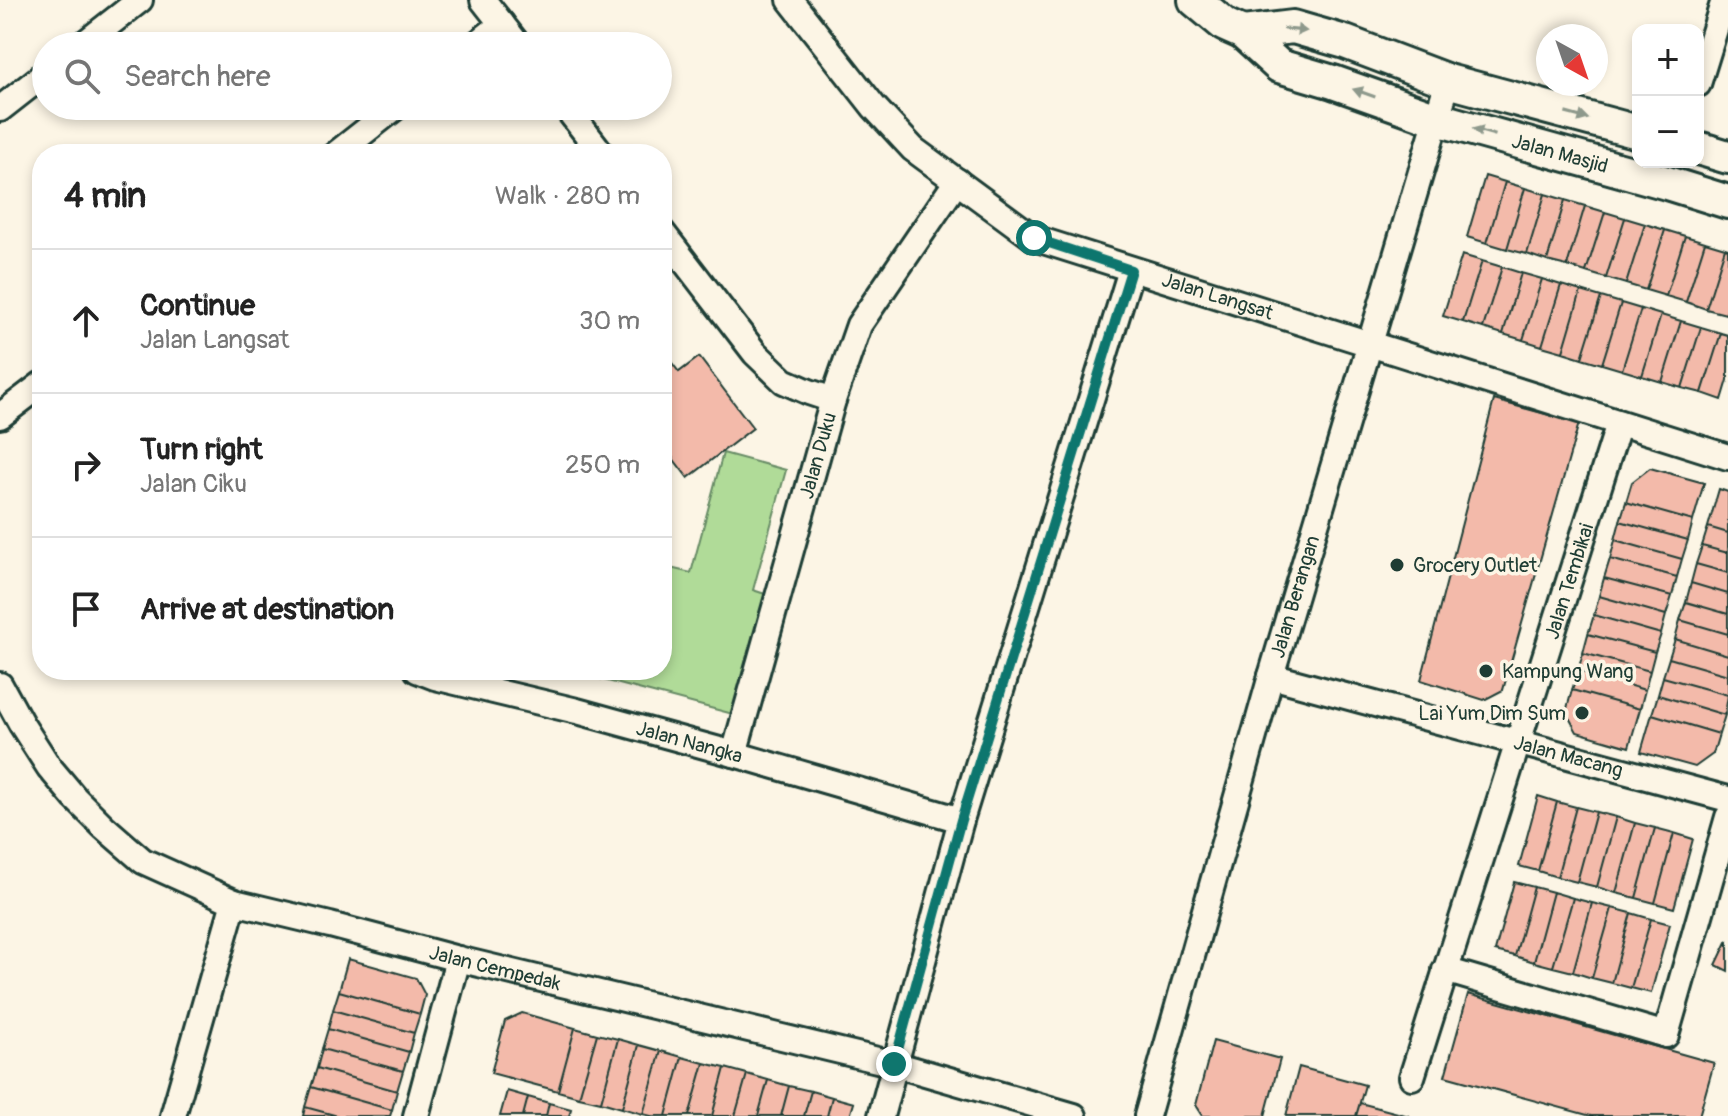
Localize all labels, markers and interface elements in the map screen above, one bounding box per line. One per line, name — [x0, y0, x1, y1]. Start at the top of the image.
one-way arrow — [1282, 24, 1307, 37]
north arrow — [1536, 24, 1608, 96]
map controls — [1632, 24, 1704, 168]
button: + — [1632, 24, 1704, 96]
search box — [32, 32, 672, 120]
icon: search — [60, 54, 104, 98]
text: Search here — [124, 58, 271, 95]
one-way arrow — [1352, 87, 1376, 99]
button: − — [1632, 96, 1704, 168]
one-way arrow — [1564, 110, 1589, 122]
one-way arrow — [1471, 125, 1495, 138]
street label: Jalan Masjid — [1509, 128, 1611, 179]
text: 4 min — [64, 175, 146, 218]
text: Walk · 280 m — [495, 180, 640, 212]
route start — [1016, 220, 1052, 256]
street label: Jalan Langsat — [1159, 267, 1277, 326]
text: Continue — [140, 287, 255, 324]
icon: ahead — [64, 299, 108, 343]
text: 30 m — [579, 305, 640, 337]
text: Jalan Langsat — [140, 324, 290, 356]
street label: Jalan Duku — [794, 410, 842, 502]
text: Turn right — [140, 431, 263, 468]
icon: right — [64, 443, 108, 487]
text: 250 m — [565, 449, 640, 481]
text: Jalan Ciku — [140, 468, 247, 500]
street label: Jalan Tembikai — [1539, 520, 1599, 642]
street label: Jalan Berangan — [1265, 533, 1325, 661]
place label: Grocery Outlet — [1413, 553, 1538, 578]
marker: Grocery Outlet — [1388, 556, 1406, 574]
icon: arrive — [64, 587, 108, 631]
text: Arrive at destination — [140, 591, 394, 628]
place label: Kampung Wang — [1502, 659, 1634, 684]
marker: Kampung Wang — [1477, 662, 1495, 680]
place label: Lai Yum Dim Sum — [1418, 701, 1566, 726]
marker: Lai Yum Dim Sum — [1573, 704, 1591, 722]
street label: Jalan Nangka — [633, 716, 746, 769]
street label: Jalan Macang — [1511, 730, 1626, 783]
street label: Jalan Cempedak — [427, 940, 564, 997]
route end — [876, 1046, 912, 1082]

